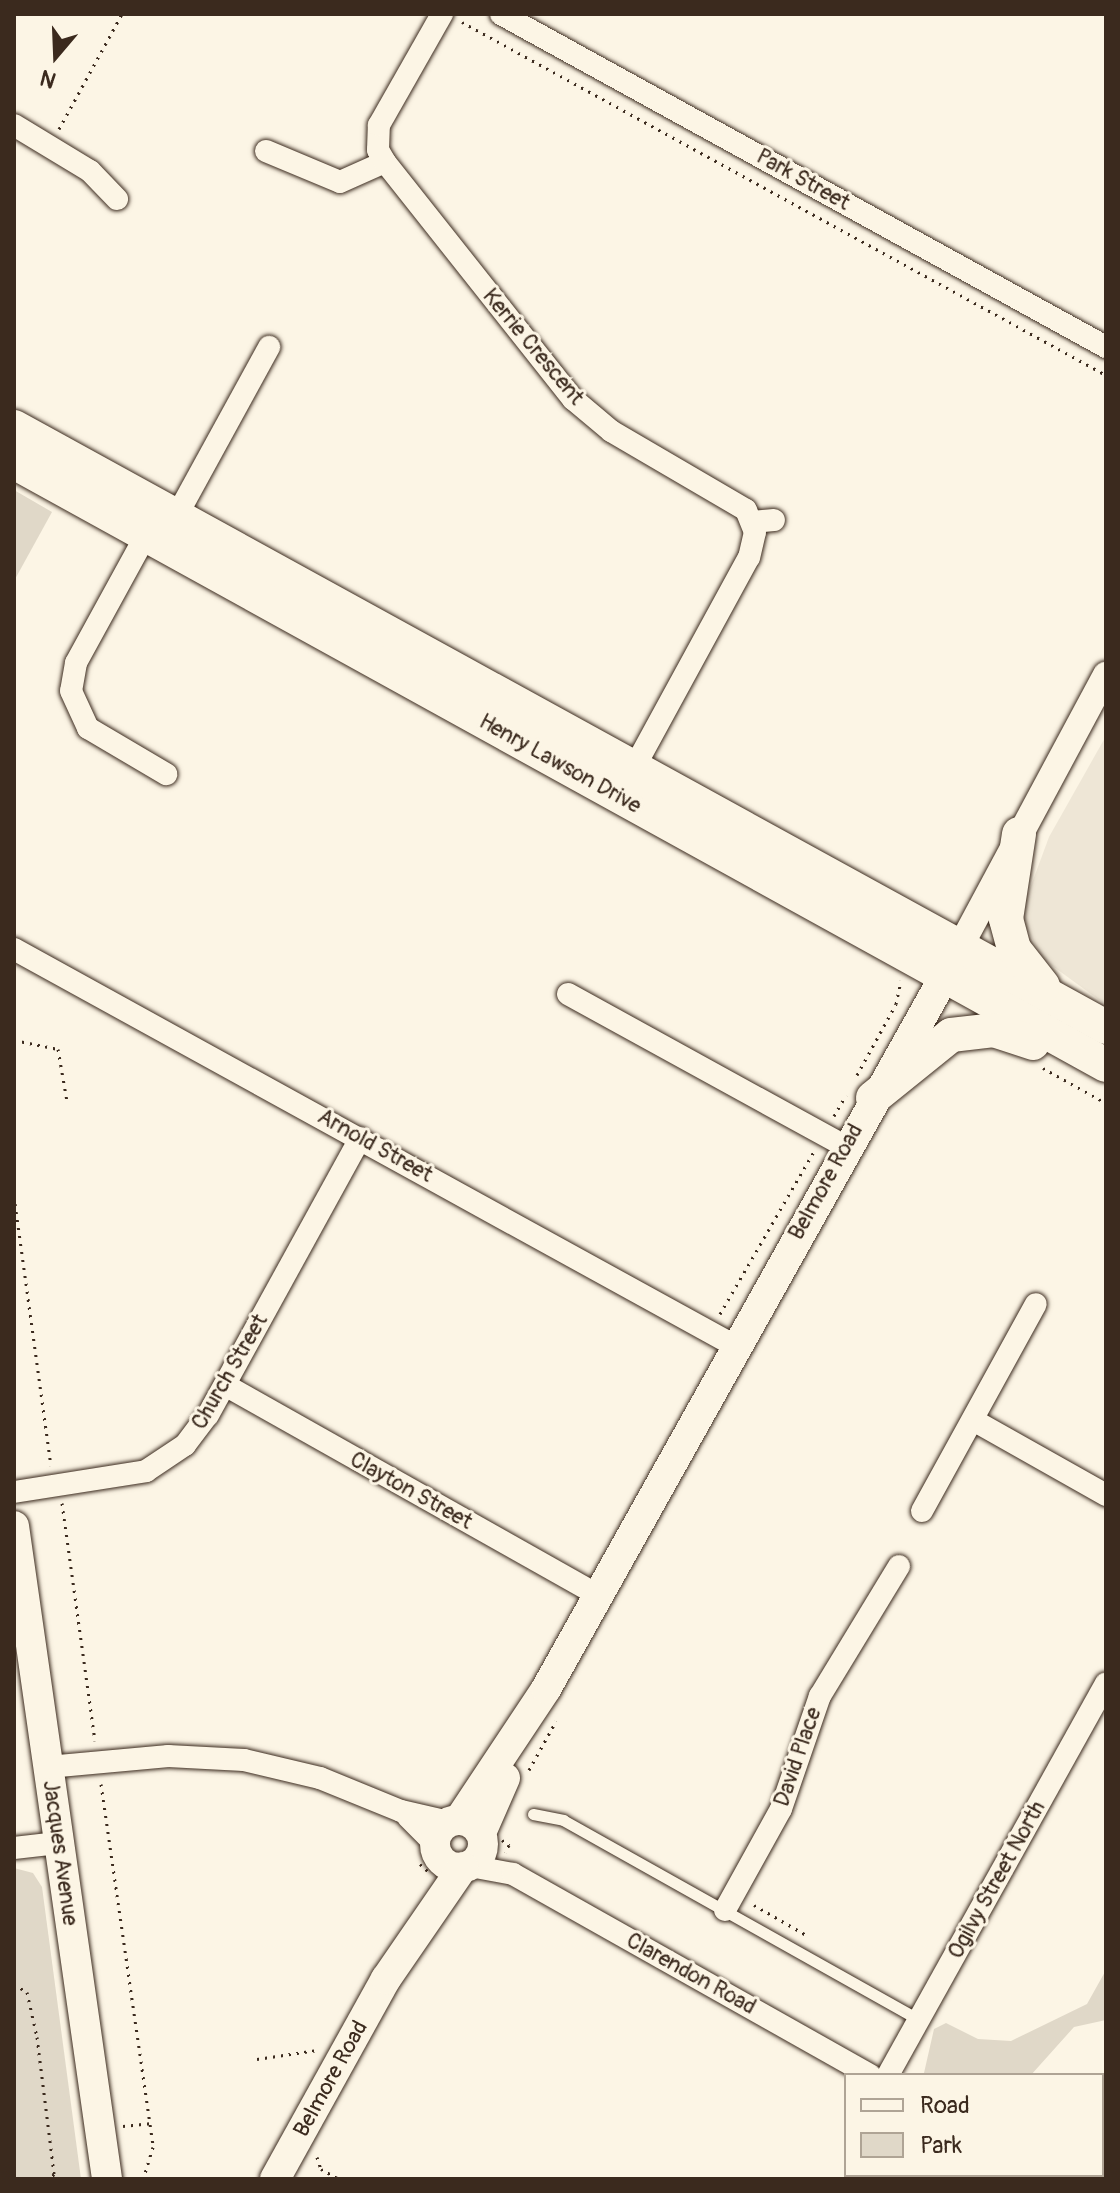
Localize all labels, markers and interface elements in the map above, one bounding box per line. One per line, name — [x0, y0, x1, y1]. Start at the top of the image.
north arrow — [16, 16, 96, 96]
text: N — [37, 63, 60, 94]
street label: Park Street — [752, 143, 854, 217]
street label: Kerrie Crescent — [477, 283, 589, 411]
street label: Henry Lawson Drive — [474, 709, 646, 819]
street label: Arnold Street — [313, 1104, 437, 1188]
street label: Belmore Road — [783, 1119, 869, 1245]
street label: Church Street — [186, 1310, 274, 1434]
street label: Clayton Street — [345, 1447, 477, 1535]
street label: David Place — [769, 1704, 827, 1810]
street label: Jacques Avenue — [37, 1779, 83, 1927]
street label: Ogilvy Street North — [943, 1796, 1051, 1964]
street label: Clarendon Road — [622, 1928, 760, 2020]
street label: Belmore Road — [288, 2016, 374, 2142]
legend — [844, 2073, 1104, 2177]
text: Road — [920, 2091, 970, 2120]
text: Park — [920, 2131, 962, 2160]

